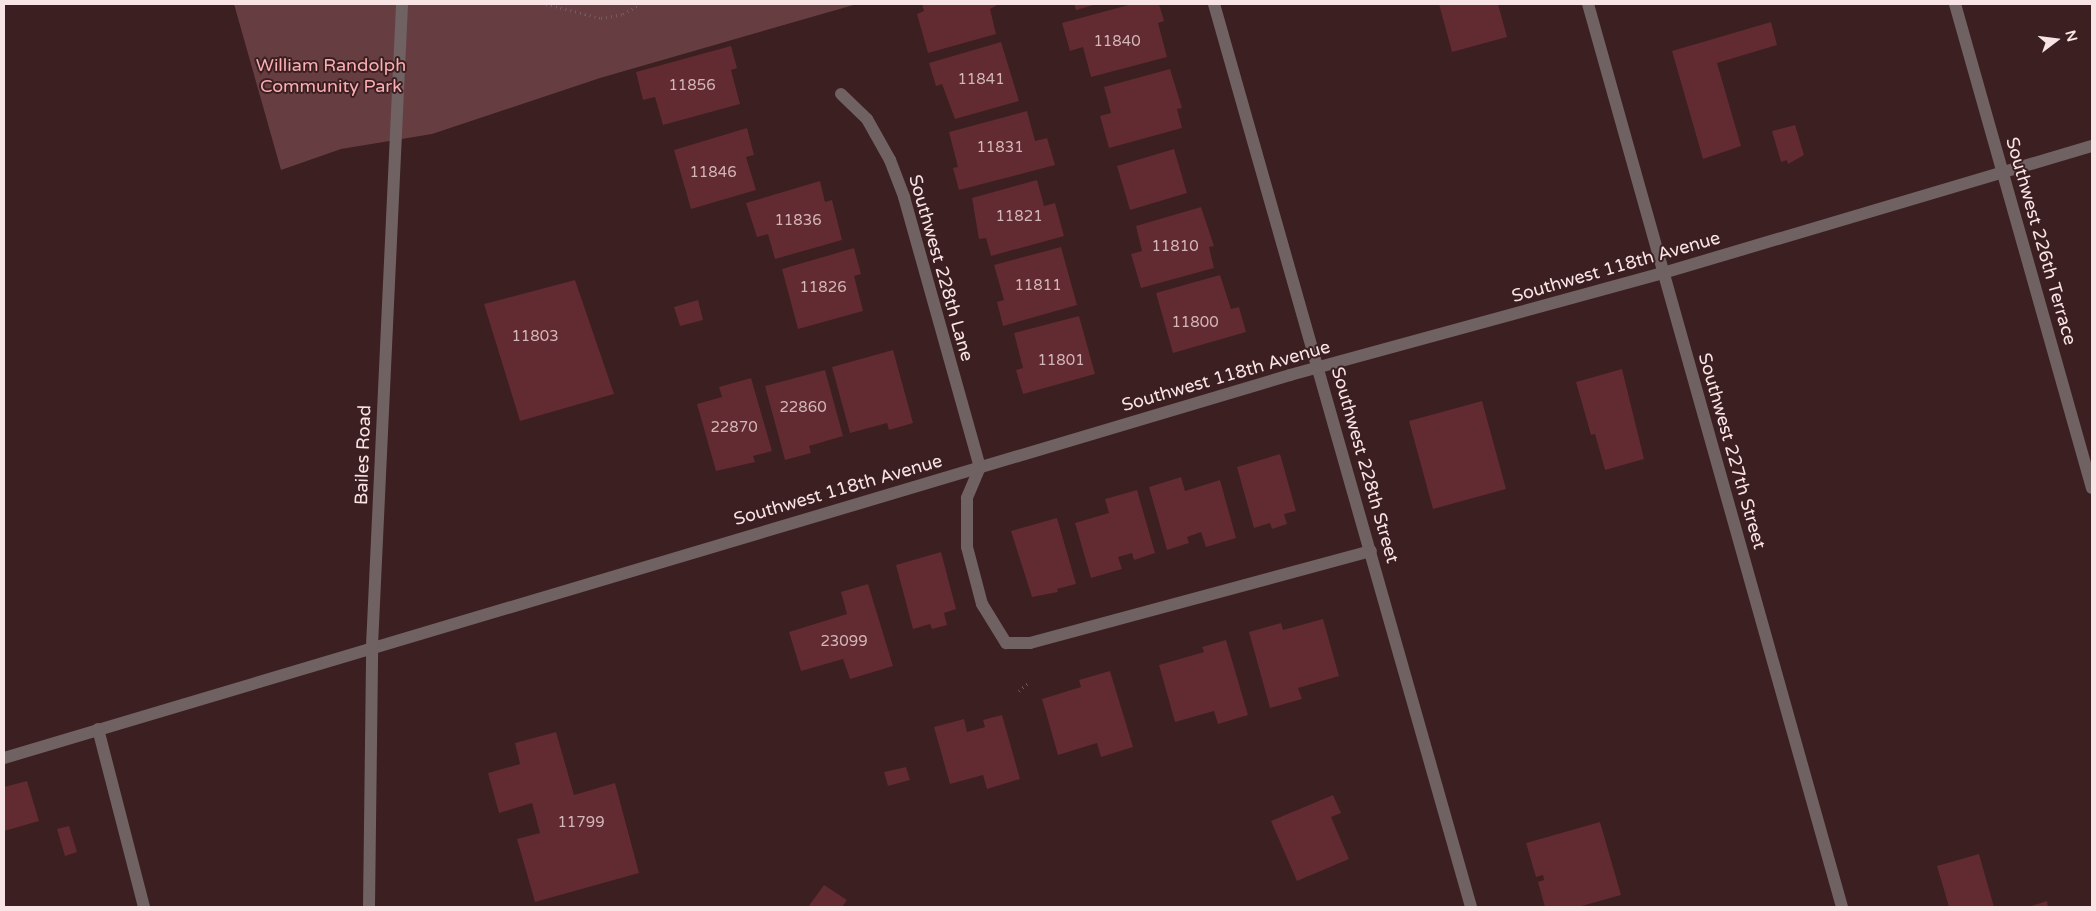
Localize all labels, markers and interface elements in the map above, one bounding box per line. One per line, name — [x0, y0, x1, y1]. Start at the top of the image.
north arrow — [2031, 15, 2081, 65]
text: N — [2061, 28, 2081, 44]
house number: 11840 — [1093, 33, 1141, 51]
park label: William Randolph Community Park — [256, 55, 406, 98]
house number: 11841 — [957, 71, 1005, 89]
house number: 11856 — [668, 77, 716, 95]
street label: Southwest 226th Terrace — [2001, 135, 2081, 347]
house number: 11831 — [976, 139, 1024, 157]
house number: 11846 — [689, 164, 737, 182]
street label: Southwest 228th Lane — [904, 172, 978, 364]
house number: 11821 — [995, 208, 1043, 226]
house number: 11836 — [774, 212, 822, 230]
street label: Southwest 118th Avenue — [1509, 227, 1723, 307]
house number: 11810 — [1151, 238, 1199, 256]
house number: 11811 — [1014, 277, 1062, 295]
house number: 11826 — [799, 279, 847, 297]
house number: 11800 — [1171, 314, 1219, 332]
house number: 11803 — [511, 328, 559, 346]
street label: Southwest 118th Avenue — [1119, 336, 1333, 416]
street label: Southwest 227th Street — [1694, 350, 1770, 552]
house number: 11801 — [1037, 352, 1085, 370]
street label: Southwest 228th Street — [1327, 364, 1403, 566]
house number: 22860 — [779, 399, 827, 417]
street label: Bailes Road — [350, 405, 376, 505]
house number: 22870 — [710, 419, 758, 437]
street label: Southwest 118th Avenue — [731, 450, 945, 530]
house number: 23099 — [820, 633, 868, 651]
house number: 11799 — [557, 814, 605, 832]

